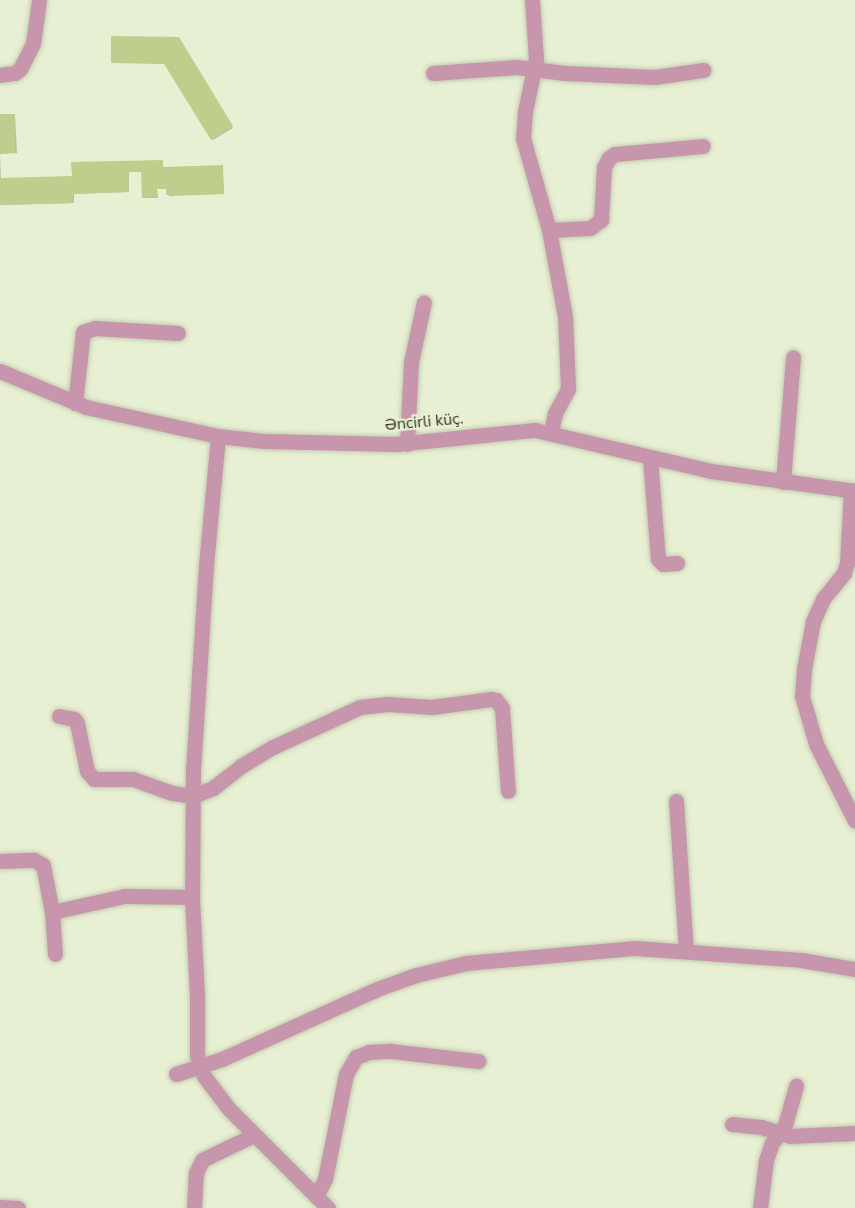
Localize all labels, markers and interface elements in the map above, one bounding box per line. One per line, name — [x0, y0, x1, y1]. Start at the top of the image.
street label: Əncirli küç. — [384, 409, 464, 435]

